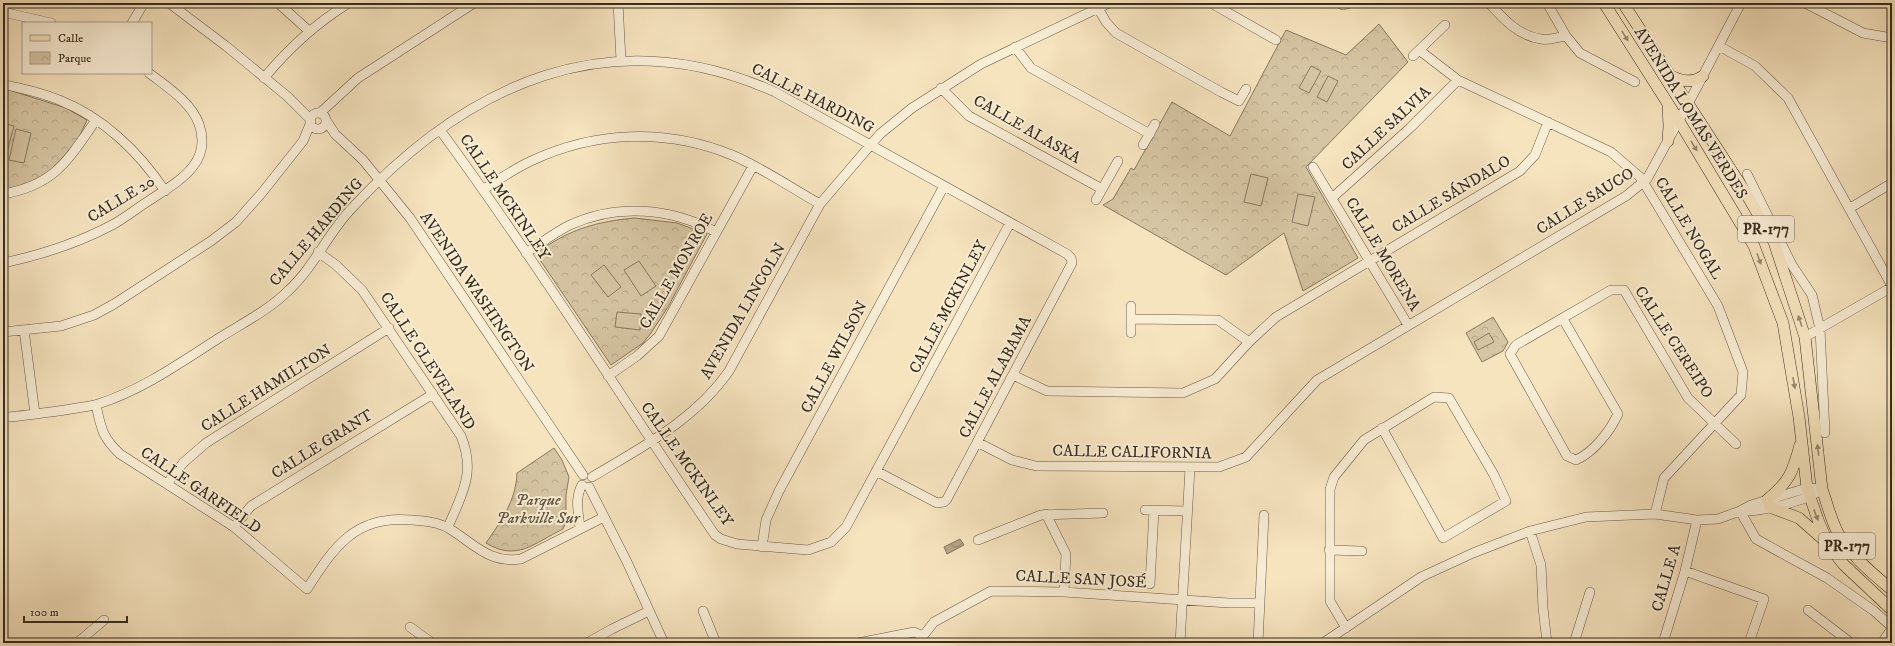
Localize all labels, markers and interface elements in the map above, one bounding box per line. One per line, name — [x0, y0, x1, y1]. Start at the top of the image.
legend — [22, 22, 152, 74]
street label: AVENIDA LOMAS VERDES — [1630, 23, 1752, 203]
text: Calle — [58, 31, 83, 46]
one-way arrow — [1621, 31, 1629, 41]
text: Parque — [58, 51, 91, 66]
street label: CALLE HARDING — [748, 58, 878, 138]
street label: CALLE SALVIA — [1337, 81, 1435, 174]
street label: CALLE ALASKA — [970, 90, 1085, 168]
street label: CALLE MCKINLEY — [455, 130, 555, 265]
one-way arrow — [1690, 141, 1698, 151]
street label: CALLE SÁNDALO — [1388, 151, 1514, 237]
street label: CALLE SAUCO — [1533, 163, 1637, 239]
street label: CALLE 20 — [84, 171, 158, 227]
street label: CALLE NOGAL — [1651, 173, 1728, 283]
street label: CALLE HARDING — [265, 174, 367, 290]
street label: CALLE MORENA — [1341, 193, 1425, 315]
street label: AVENIDA WASHINGTON — [416, 208, 538, 376]
street label: CALLE MONROE — [635, 210, 717, 332]
road number: PR-177 — [1738, 216, 1794, 242]
street label: CALLE MCKINLEY — [905, 236, 992, 377]
street label: AVENIDA LINCOLN — [696, 239, 790, 383]
one-way arrow — [1756, 253, 1762, 265]
street label: CALLE CEREIPO — [1630, 282, 1718, 402]
street label: CALLE CLEVELAND — [376, 288, 480, 434]
street label: CALLE WILSON — [796, 298, 872, 416]
street label: CALLE ALABAMA — [954, 312, 1036, 442]
one-way arrow — [1797, 315, 1803, 327]
street label: CALLE HAMILTON — [197, 340, 335, 436]
one-way arrow — [1791, 377, 1797, 389]
street label: CALLE MCKINLEY — [636, 398, 738, 531]
street label: CALLE GRANT — [268, 405, 376, 483]
street label: CALLE CALIFORNIA — [1052, 441, 1213, 463]
street label: CALLE GARFIELD — [137, 442, 265, 538]
one-way arrow — [1815, 444, 1821, 456]
park label: Parque Parkville Sur — [497, 490, 581, 528]
one-way arrow — [1814, 510, 1820, 522]
road number: PR-177 — [1819, 533, 1875, 559]
street label: CALLE A — [1647, 541, 1685, 614]
street label: CALLE SAN JOSÉ — [1015, 566, 1147, 592]
scale bar — [24, 598, 127, 624]
text: 100 m — [30, 605, 59, 620]

